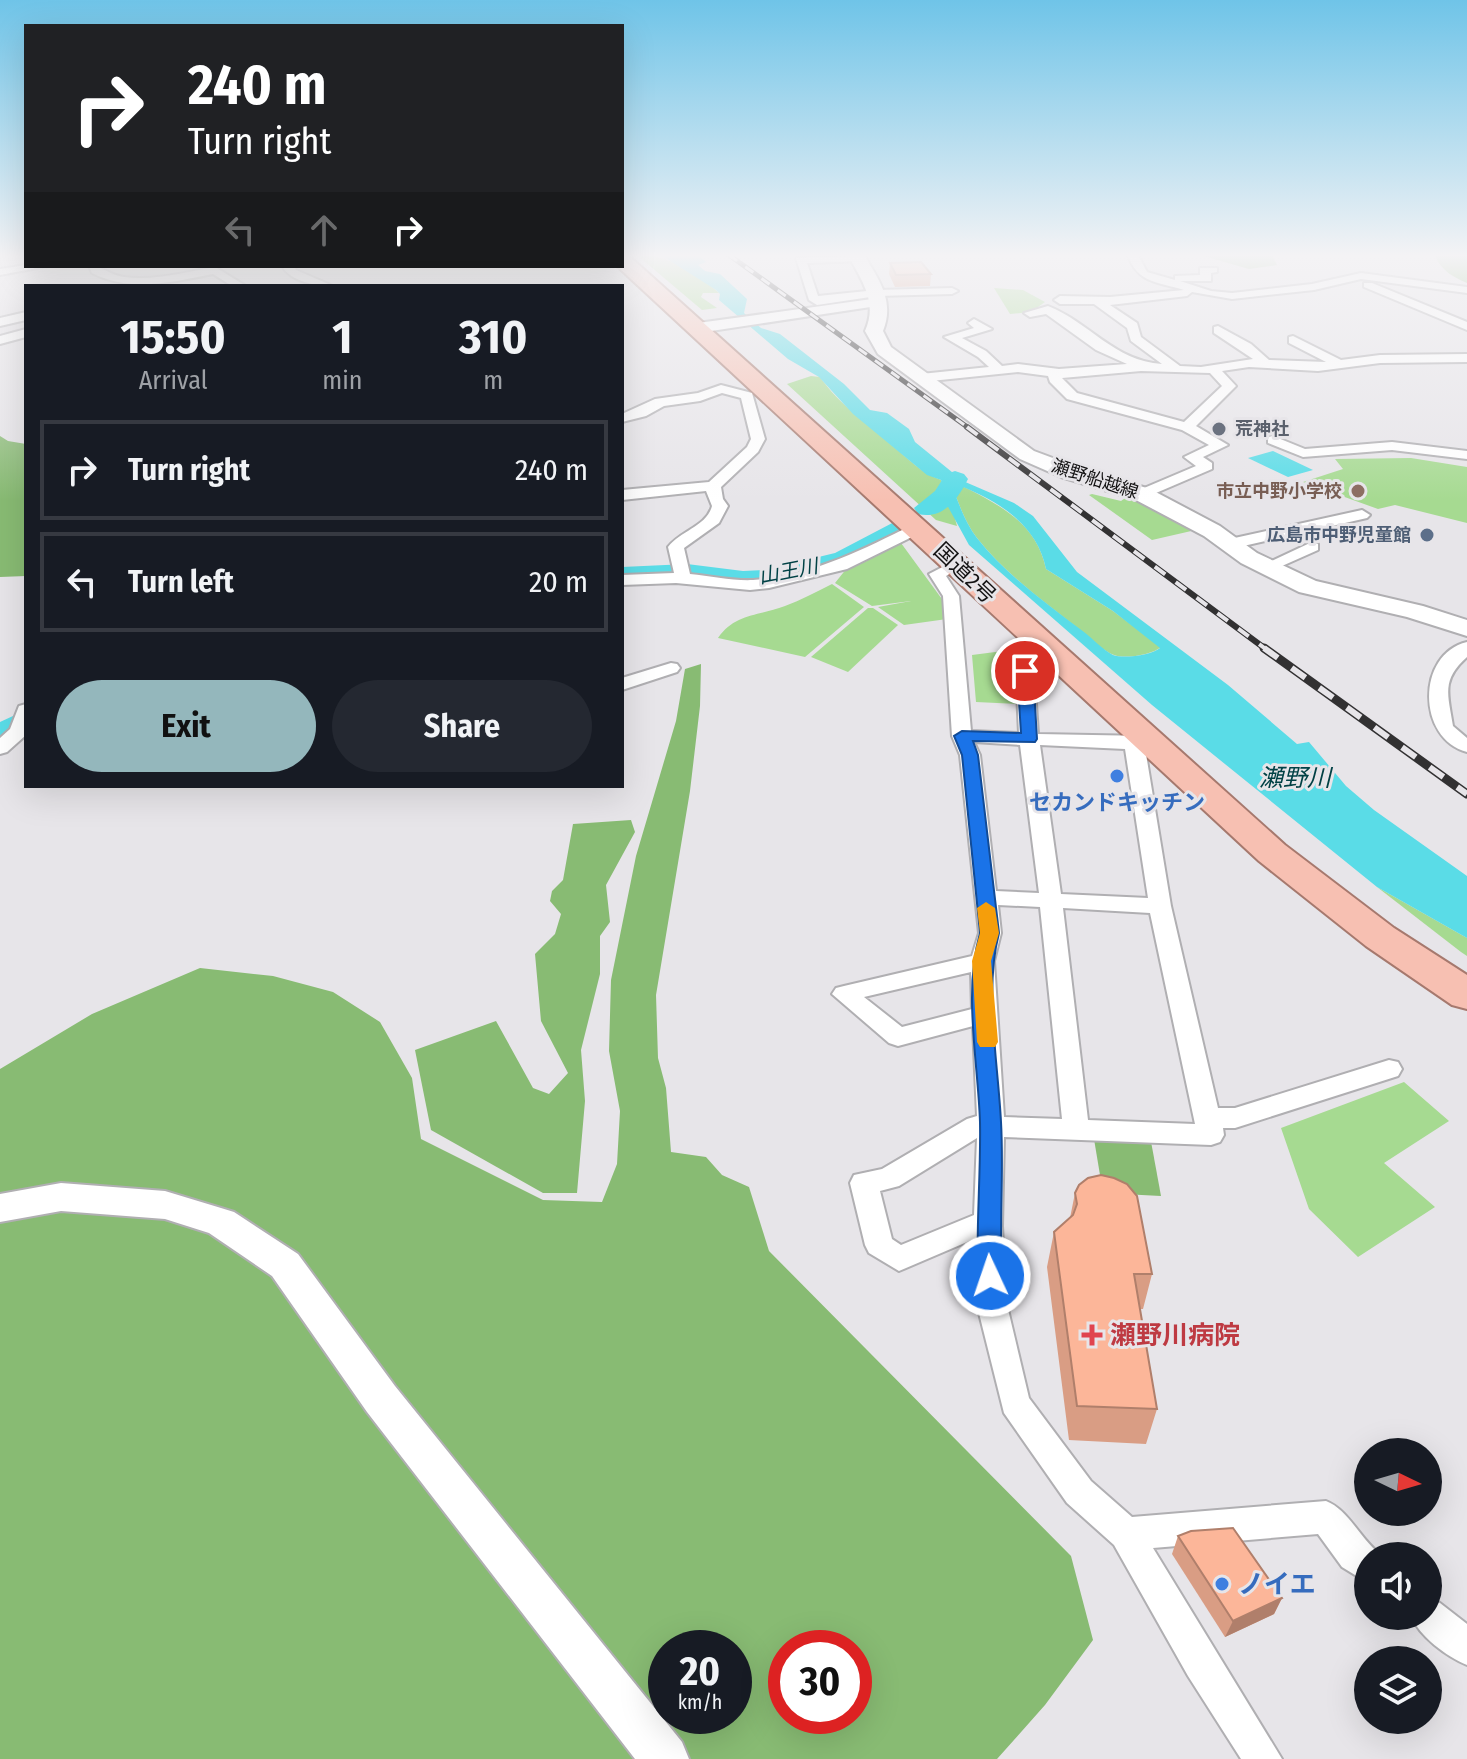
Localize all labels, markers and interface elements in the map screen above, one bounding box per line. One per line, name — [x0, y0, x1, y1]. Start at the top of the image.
text: 240 m — [188, 52, 327, 119]
icon: right — [56, 56, 160, 160]
text: Turn right — [188, 120, 331, 164]
icon: left — [218, 208, 262, 252]
icon: ahead — [302, 208, 346, 252]
icon: right — [386, 208, 430, 252]
text: 15:50 — [121, 308, 226, 366]
text: 1 — [332, 308, 353, 366]
text: 310 — [459, 308, 527, 366]
text: Arrival — [139, 365, 208, 396]
text: min — [322, 365, 363, 396]
text: m — [483, 365, 503, 396]
place label: 荒神社 — [1235, 418, 1289, 440]
marker: 荒神社 — [1210, 420, 1228, 438]
icon: right — [60, 448, 104, 492]
text: Turn right — [128, 452, 250, 488]
text: 240 m — [515, 452, 588, 488]
street label: 瀬野船越線 — [1049, 455, 1141, 503]
place label: 市立中野小学校 — [1216, 480, 1342, 502]
marker: 市立中野小学校 — [1349, 482, 1367, 500]
place label: 広島市中野児童館 — [1267, 524, 1411, 546]
marker: 広島市中野児童館 — [1418, 526, 1436, 544]
street label: 国道2号 — [928, 537, 1002, 609]
water label: 山王川 — [756, 553, 822, 589]
icon: left — [60, 560, 104, 604]
text: Turn left — [128, 564, 234, 600]
text: 20 m — [529, 564, 588, 600]
pin — [991, 637, 1059, 705]
icon: arrive — [1003, 649, 1047, 693]
button: Exit — [56, 680, 316, 772]
button: Share — [332, 680, 592, 772]
water label: 瀬野川 — [1259, 764, 1334, 792]
marker: セカンドキッチン — [1108, 767, 1126, 785]
place label: セカンドキッチン — [1029, 789, 1205, 816]
position arrow — [948, 1234, 1032, 1318]
place label: 瀬野川病院 — [1110, 1320, 1240, 1351]
marker: 瀬野川病院 — [1081, 1324, 1103, 1346]
north arrow — [1354, 1438, 1442, 1526]
map controls — [1354, 1438, 1442, 1734]
button: sound — [1354, 1542, 1442, 1630]
place label: ノイエ — [1238, 1569, 1316, 1600]
marker: ノイエ — [1213, 1575, 1231, 1593]
speed limit sign: 30 — [768, 1630, 872, 1734]
button: layers — [1354, 1646, 1442, 1734]
text: 20 — [680, 1648, 720, 1696]
text: km/h — [678, 1690, 722, 1714]

